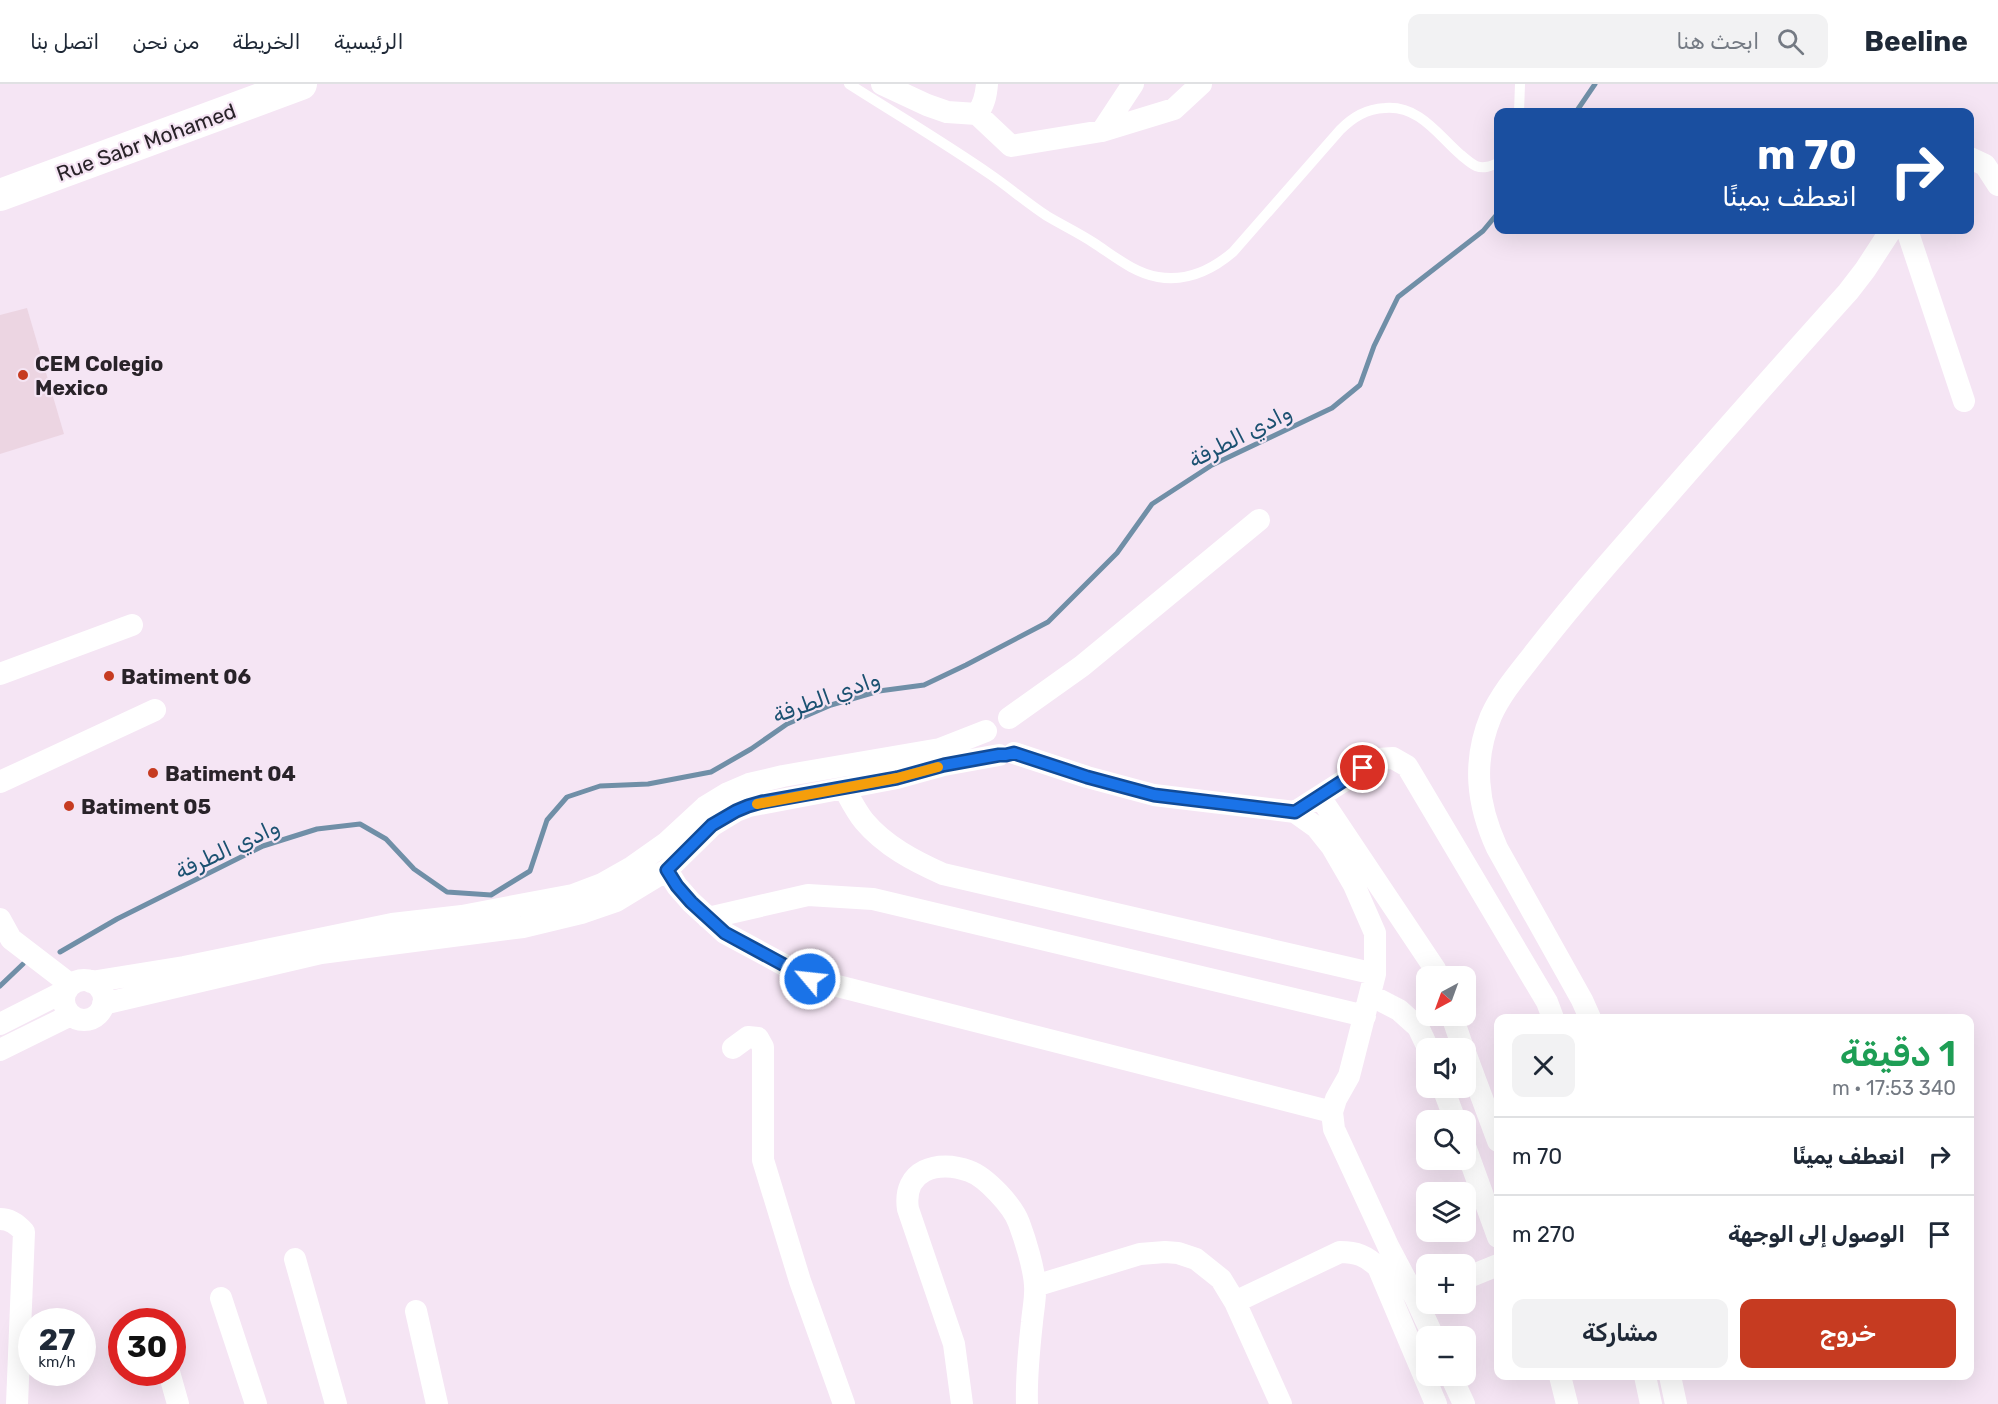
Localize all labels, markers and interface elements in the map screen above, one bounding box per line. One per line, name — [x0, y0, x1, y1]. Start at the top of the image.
search box — [1408, 14, 1828, 68]
icon: search — [1774, 25, 1807, 58]
text: Beeline — [1864, 25, 1968, 58]
text: ابحث هنا — [1676, 28, 1759, 55]
text: اتصل بنا — [30, 29, 99, 54]
text: من نحن — [132, 29, 199, 54]
text: الخريطة — [232, 29, 301, 54]
text: الرئيسية — [334, 29, 404, 54]
street label: Rue Sabr Mohamed — [53, 98, 239, 186]
text: 70 m — [1757, 130, 1857, 180]
icon: right — [1878, 132, 1956, 210]
text: انعطف يمينًا — [1722, 181, 1857, 213]
place label: CEM Colegio Mexico — [35, 351, 163, 400]
marker: CEM Colegio Mexico — [16, 368, 30, 382]
water label: وادي الطرفة — [1184, 398, 1297, 475]
place label: Batiment 06 — [121, 664, 252, 689]
water label: وادي الطرفة — [769, 665, 884, 731]
marker: Batiment 06 — [102, 669, 116, 683]
pin — [1337, 742, 1388, 793]
icon: arrive — [1346, 751, 1379, 784]
place label: Batiment 04 — [165, 761, 296, 786]
marker: Batiment 04 — [146, 766, 160, 780]
place label: Batiment 05 — [81, 794, 211, 819]
marker: Batiment 05 — [62, 799, 76, 813]
water label: وادي الطرفة — [170, 813, 285, 887]
position arrow — [778, 947, 842, 1011]
north arrow — [1416, 966, 1476, 1026]
map controls — [1416, 966, 1476, 1386]
text: 1 دقيقة — [1840, 1032, 1956, 1075]
button: close — [1512, 1034, 1575, 1097]
button: sound — [1416, 1038, 1476, 1098]
text: 340 m · 17:53 — [1832, 1076, 1956, 1100]
button: search — [1416, 1110, 1476, 1170]
icon: right — [1923, 1140, 1956, 1173]
text: 70 m — [1512, 1143, 1562, 1170]
text: انعطف يمينًا — [1792, 1143, 1905, 1170]
button: layers — [1416, 1182, 1476, 1242]
icon: arrive — [1923, 1218, 1956, 1251]
text: 270 m — [1512, 1221, 1575, 1248]
text: الوصول إلى الوجهة — [1728, 1221, 1905, 1248]
button: + — [1416, 1254, 1476, 1314]
button: مشاركة — [1512, 1299, 1728, 1368]
button: خروج — [1740, 1299, 1956, 1368]
speed limit sign: 30 — [108, 1308, 186, 1386]
text: 27 — [39, 1322, 75, 1358]
button: − — [1416, 1326, 1476, 1386]
text: km/h — [38, 1353, 76, 1371]

